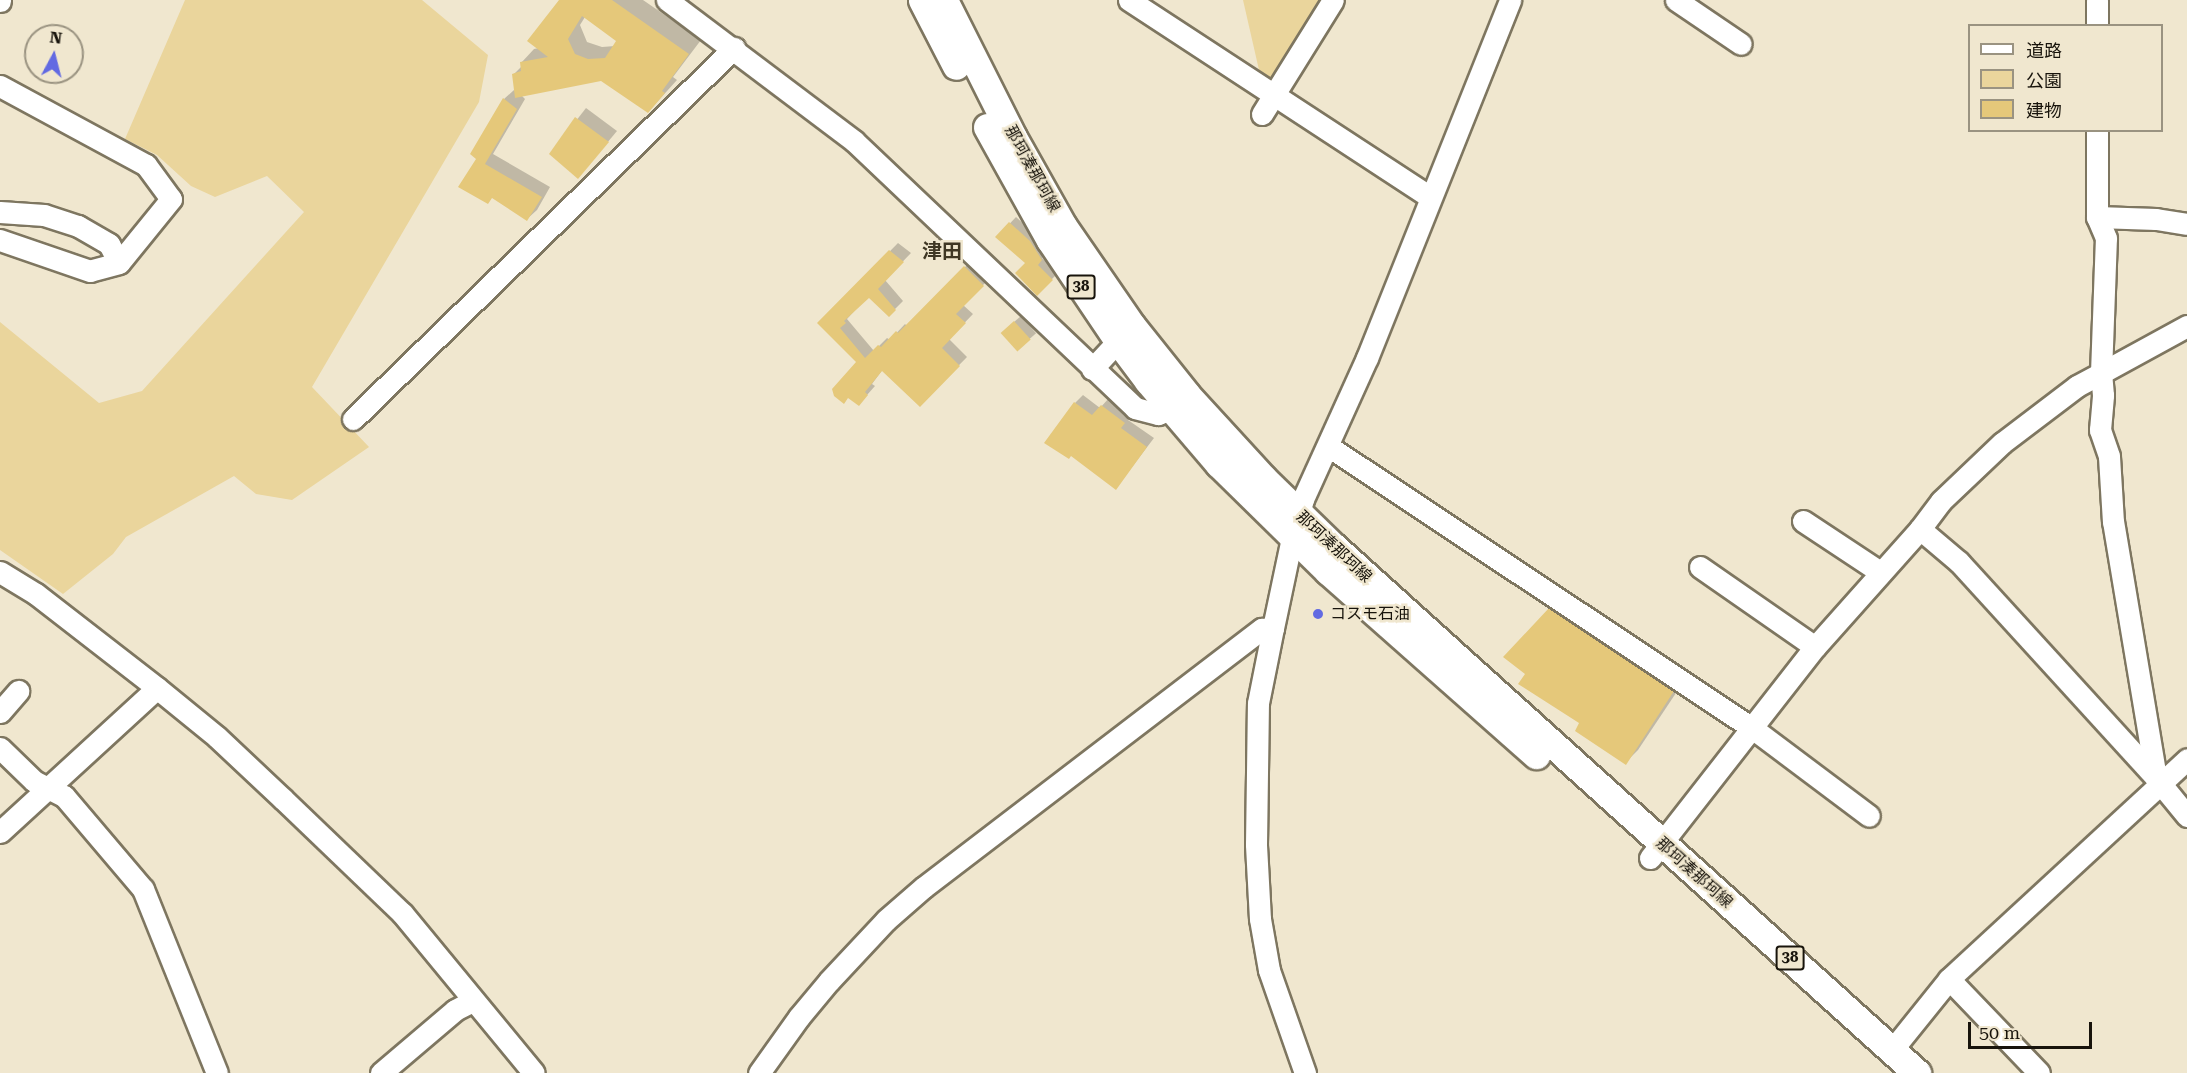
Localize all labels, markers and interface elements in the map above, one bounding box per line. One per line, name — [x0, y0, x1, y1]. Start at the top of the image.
north arrow — [24, 24, 84, 84]
legend — [1968, 24, 2163, 132]
text: N — [49, 27, 63, 48]
text: 道路 — [2026, 40, 2062, 61]
text: 公園 — [2026, 70, 2062, 91]
text: 建物 — [2026, 100, 2062, 121]
street label: 那珂湊那珂線 — [1000, 122, 1064, 216]
district label: 津田 — [922, 239, 962, 263]
road number: 38 — [1066, 275, 1096, 299]
street label: 那珂湊那珂線 — [1292, 507, 1376, 587]
place label: コスモ石油 — [1330, 604, 1410, 624]
marker: コスモ石油 — [1311, 607, 1325, 621]
street label: 那珂湊那珂線 — [1652, 834, 1736, 912]
road number: 38 — [1775, 946, 1805, 970]
scale bar — [1971, 1010, 2096, 1048]
text: 50 m — [1979, 1022, 2020, 1043]

